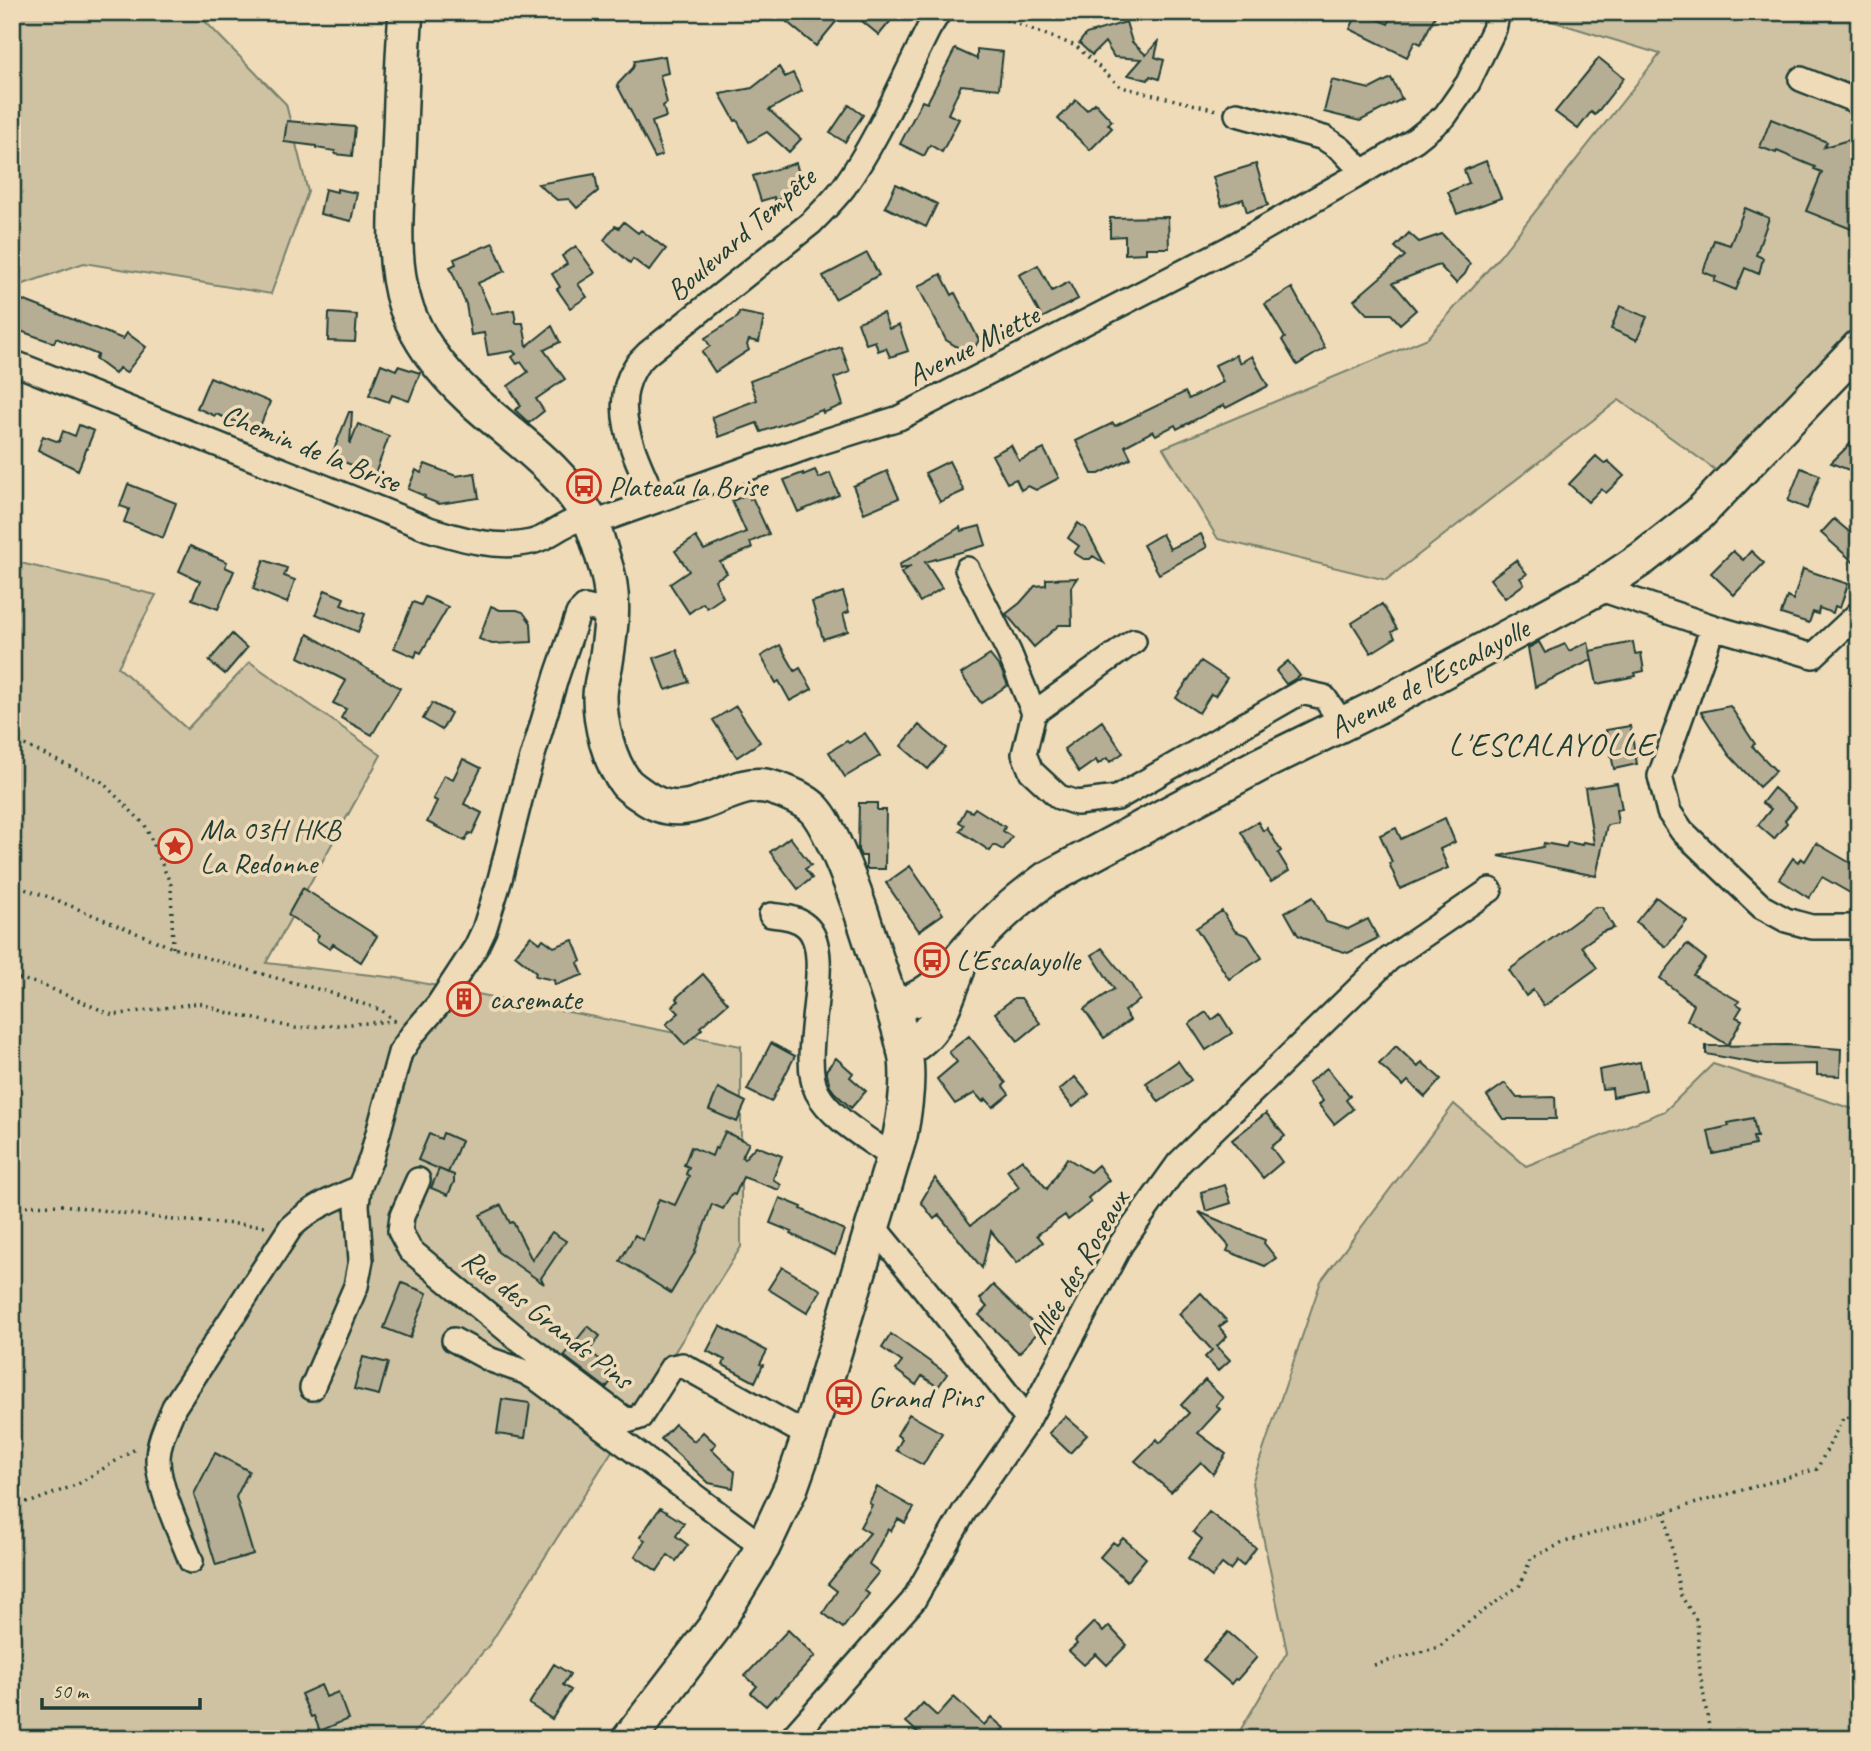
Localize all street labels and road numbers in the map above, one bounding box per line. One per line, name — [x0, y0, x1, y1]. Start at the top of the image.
street label: Boulevard Tempête — [658, 157, 825, 309]
street label: Avenue Miette — [901, 295, 1047, 394]
street label: Chemin de la Brise — [216, 395, 408, 502]
street label: Avenue de l'Escalayolle — [1322, 608, 1538, 747]
street label: Allée des Roseaux — [1019, 1181, 1139, 1350]
street label: Rue des Grands Pins — [455, 1240, 643, 1399]

